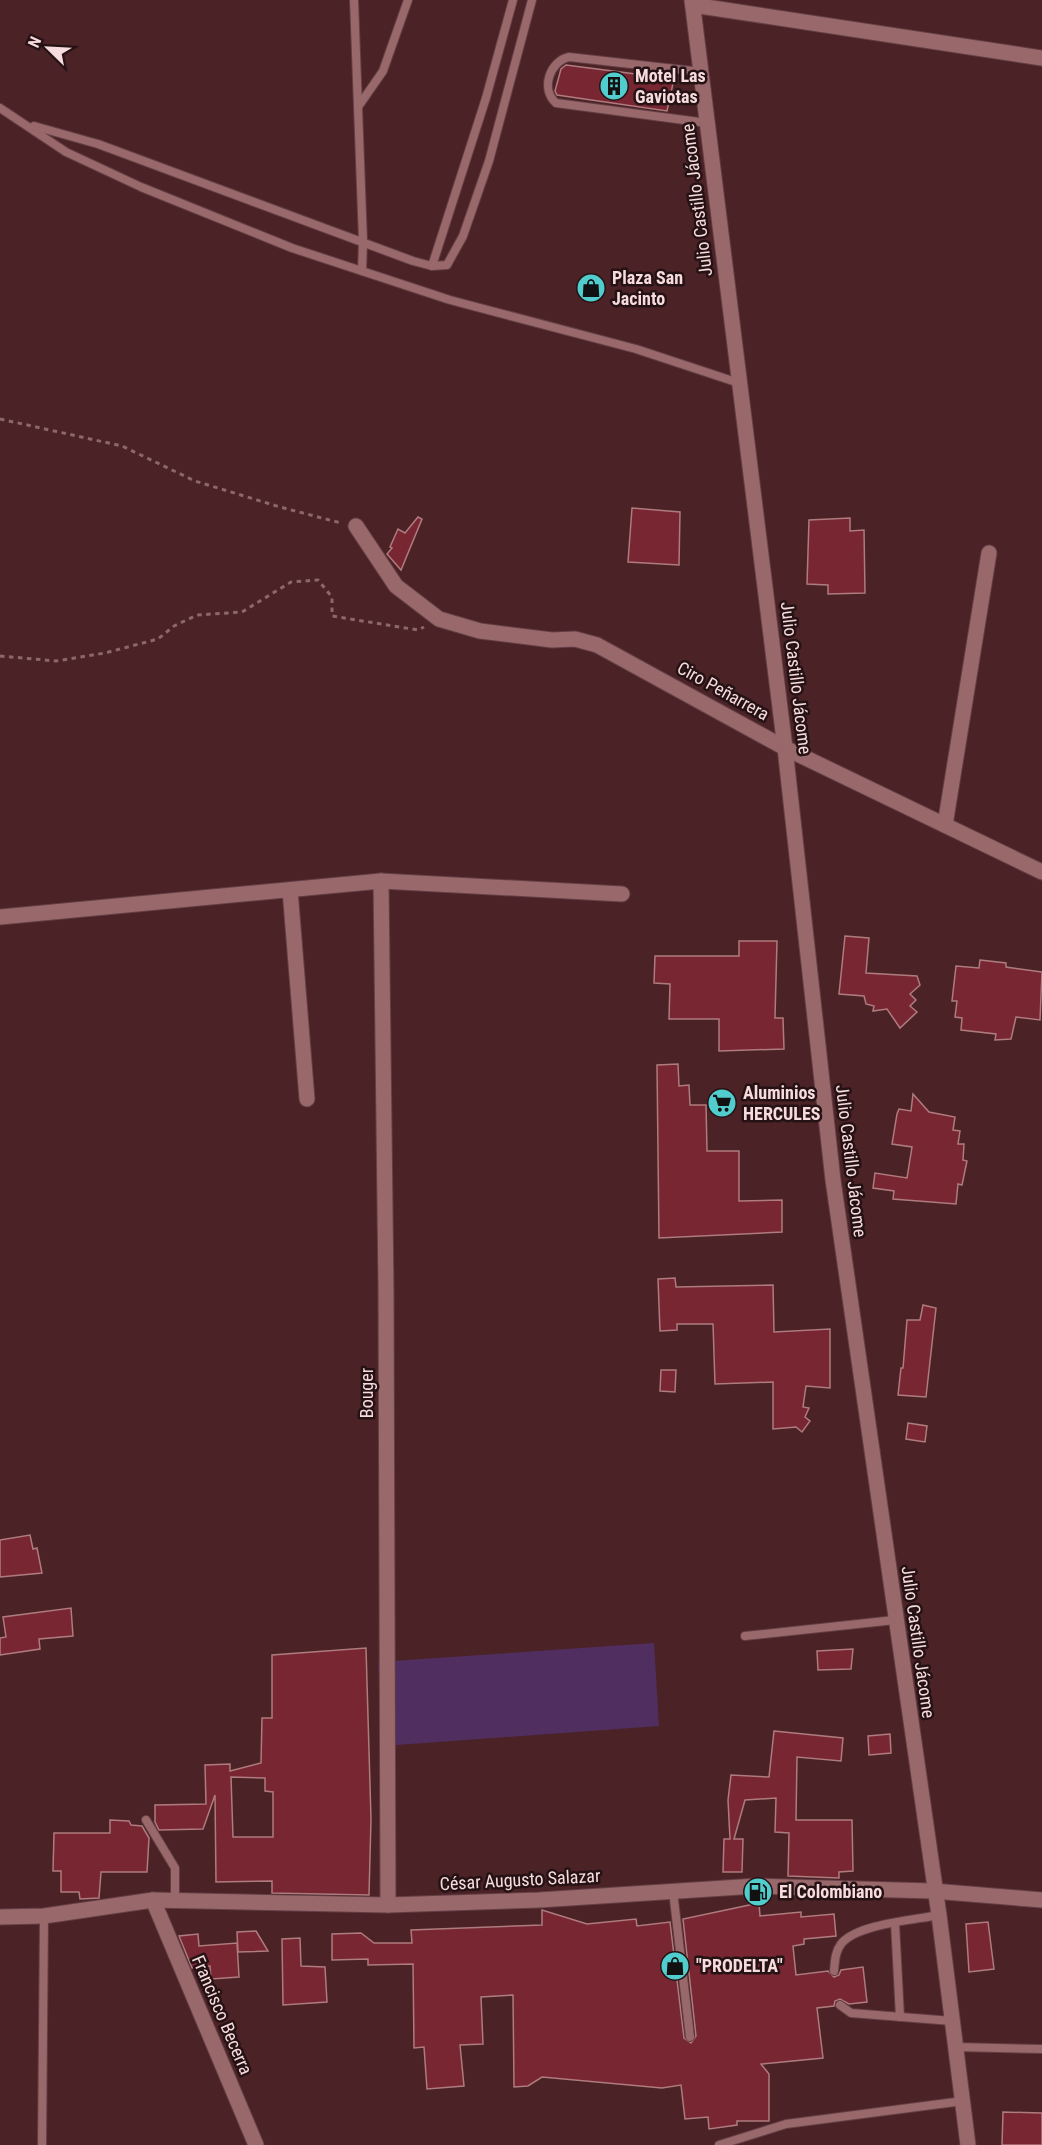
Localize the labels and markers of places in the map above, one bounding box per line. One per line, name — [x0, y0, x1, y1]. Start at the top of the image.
place label: Motel Las Gaviotas — [635, 65, 706, 107]
building icon: Motel Las Gaviotas — [598, 70, 630, 102]
place label: Plaza San Jacinto — [612, 267, 683, 309]
shop icon: Plaza San Jacinto — [575, 272, 607, 304]
place label: Aluminios HERCULES — [743, 1082, 821, 1124]
supermarket icon: Aluminios HERCULES — [706, 1087, 738, 1119]
fuel station icon: El Colombiano — [742, 1876, 774, 1908]
place label: El Colombiano — [779, 1881, 882, 1902]
shop icon: "PRODELTA" — [659, 1950, 691, 1982]
place label: "PRODELTA" — [696, 1955, 783, 1976]

